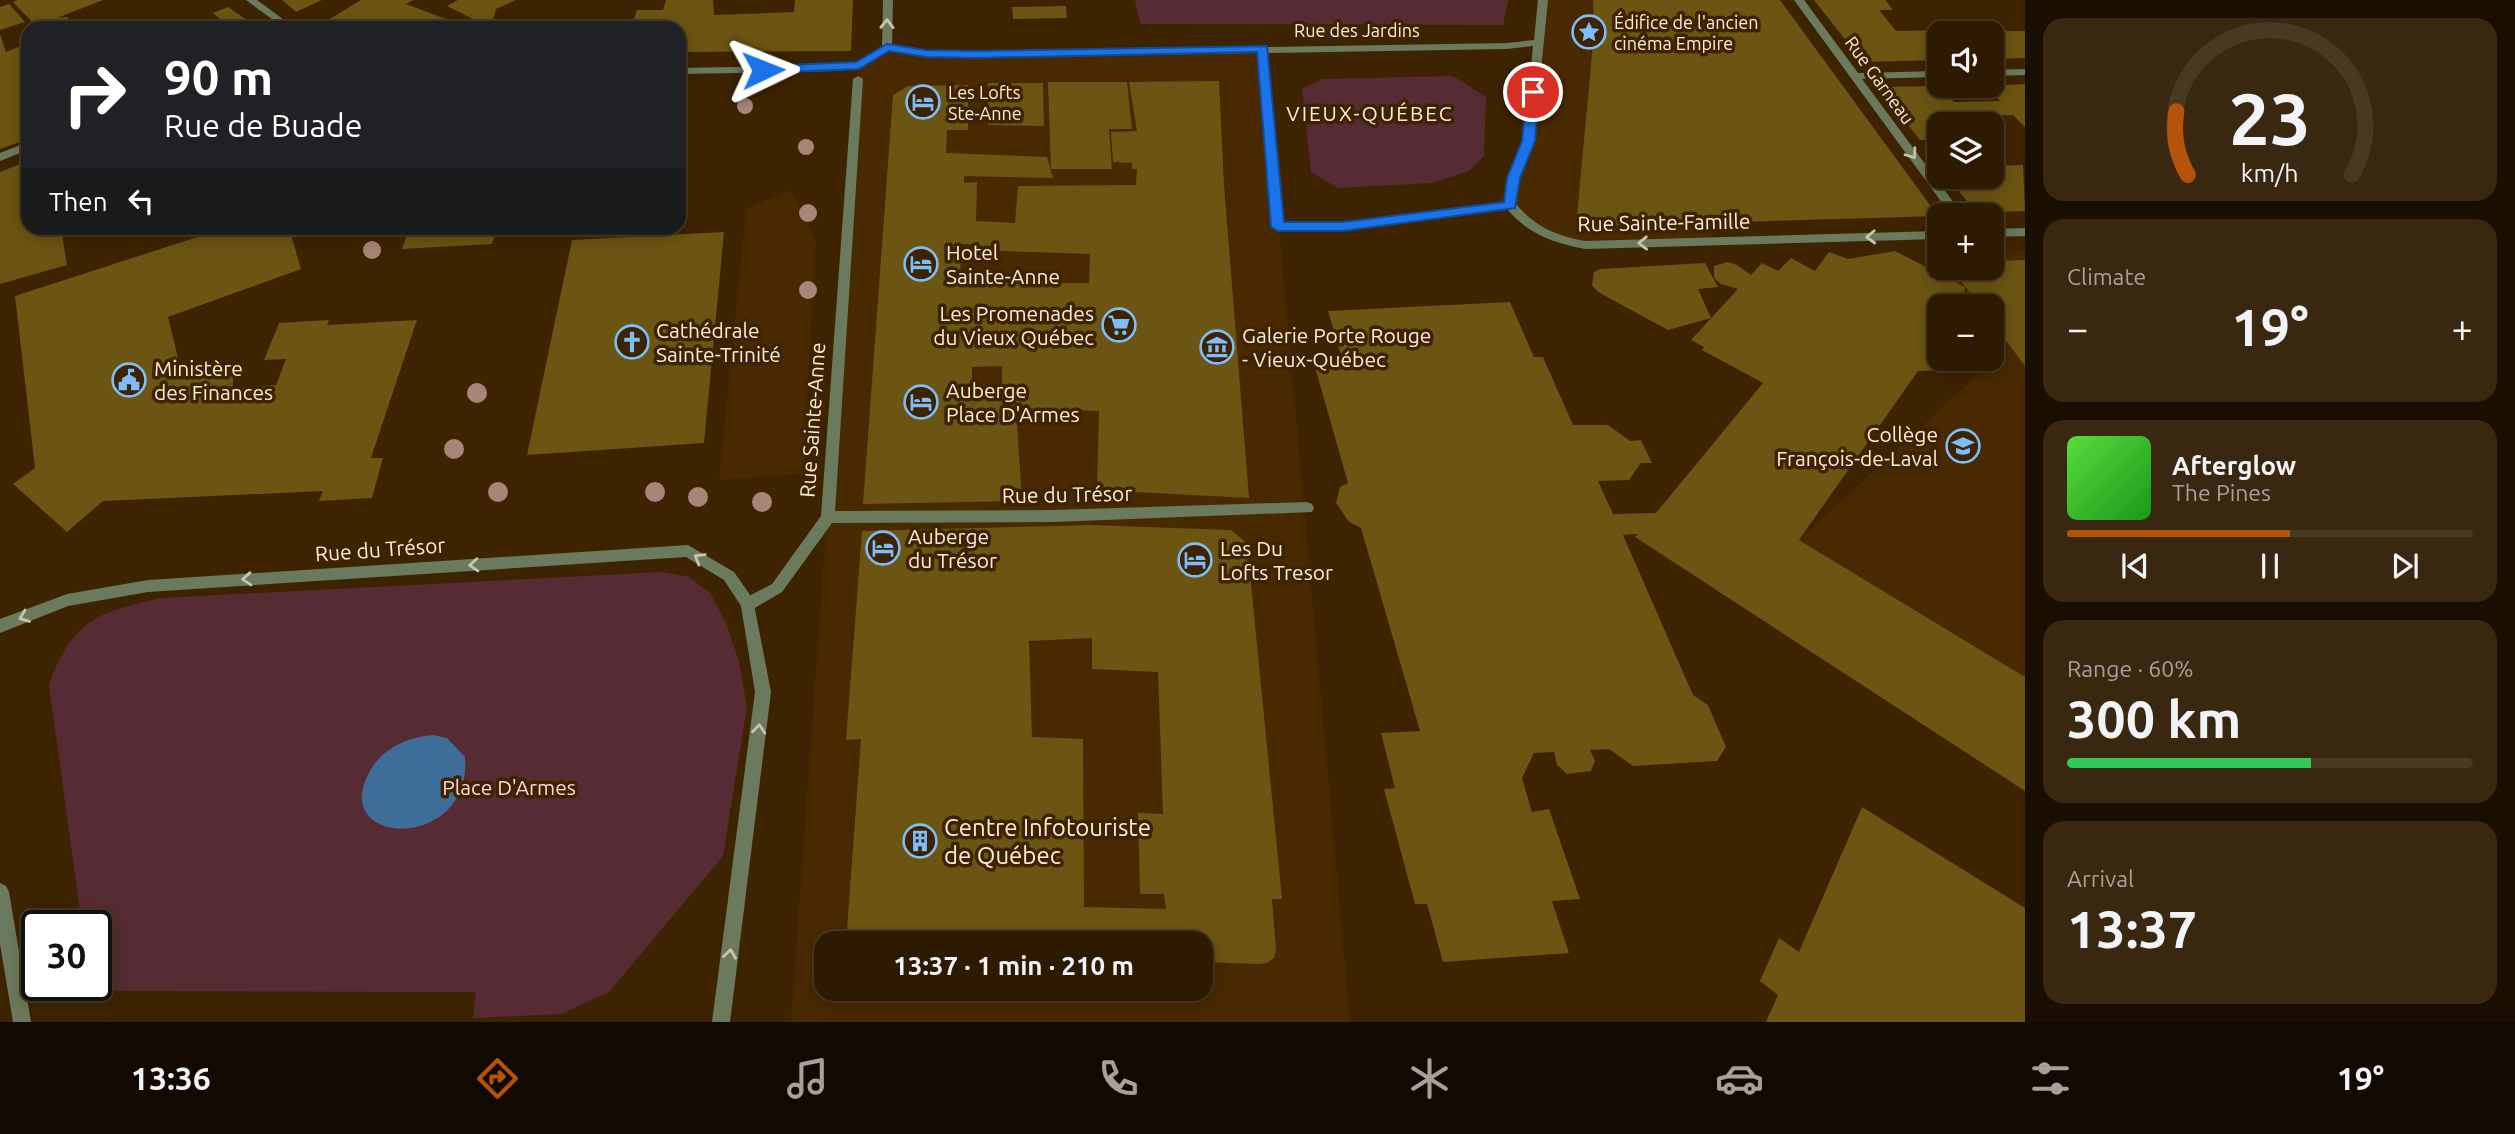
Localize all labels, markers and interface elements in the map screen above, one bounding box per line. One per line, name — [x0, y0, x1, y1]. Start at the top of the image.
place label: Édifice de l'ancien cinéma Empire — [1614, 11, 1759, 53]
place icon: Édifice de l'ancien cinéma Empire — [1570, 13, 1608, 51]
one-way arrow — [880, 18, 895, 29]
street label: Rue des Jardins — [1294, 20, 1420, 40]
map controls — [1927, 21, 2004, 371]
button: sound — [1927, 21, 2004, 98]
street label: Rue Garneau — [1842, 32, 1918, 128]
position arrow — [726, 33, 800, 107]
icon: right — [49, 49, 140, 140]
text: 90 m — [164, 49, 273, 104]
pin — [1503, 62, 1563, 122]
icon: arrive — [1514, 73, 1552, 111]
text: 23 — [2229, 78, 2311, 160]
place label: Les Lofts Ste-Anne — [948, 82, 1022, 123]
hotel icon: Les Lofts Ste-Anne — [904, 83, 942, 121]
district label: VIEUX-QUÉBEC — [1286, 101, 1454, 125]
text: Rue de Buade — [164, 107, 362, 143]
button: layers — [1927, 112, 2004, 189]
one-way arrow — [1904, 146, 1916, 158]
text: km/h — [2241, 159, 2299, 187]
icon: left — [122, 182, 160, 220]
text: Then — [49, 187, 108, 216]
button: + — [1927, 203, 2004, 280]
street label: Rue Sainte-Famille — [1577, 208, 1751, 236]
one-way arrow — [1865, 230, 1876, 245]
one-way arrow — [1638, 236, 1649, 251]
place label: Hotel Sainte-Anne — [946, 240, 1060, 288]
hotel icon: Hotel Sainte-Anne — [902, 245, 940, 283]
text: Climate — [2067, 264, 2146, 289]
button: − — [1927, 294, 2004, 371]
text: 19° — [2231, 298, 2309, 356]
place label: Les Promenades du Vieux Québec — [933, 301, 1094, 349]
supermarket icon: Les Promenades du Vieux Québec — [1100, 306, 1138, 344]
text: − — [2067, 307, 2088, 349]
text: + — [2452, 307, 2473, 349]
place label: Cathédrale Sainte-Trinité — [656, 318, 781, 366]
church icon: Cathédrale Sainte-Trinité — [613, 323, 651, 361]
place label: Galerie Porte Rouge - Vieux-Québec — [1242, 323, 1431, 371]
museum icon: Galerie Porte Rouge - Vieux-Québec — [1198, 328, 1236, 366]
street label: Rue Sainte-Anne — [795, 342, 829, 498]
place label: Ministère des Finances — [154, 356, 273, 404]
public building icon: Ministère des Finances — [110, 361, 148, 399]
place label: Auberge Place D'Armes — [946, 378, 1080, 426]
hotel icon: Auberge Place D'Armes — [902, 383, 940, 421]
place label: Collège François-de-Laval — [1776, 422, 1938, 470]
school or university icon: Collège François-de-Laval — [1944, 427, 1982, 465]
text: Afterglow — [2172, 451, 2296, 480]
text: The Pines — [2172, 480, 2271, 505]
street label: Rue du Trésor — [1002, 481, 1132, 507]
place label: Auberge du Trésor — [908, 524, 997, 572]
hotel icon: Auberge du Trésor — [864, 529, 902, 567]
street label: Rue du Trésor — [314, 532, 446, 566]
place label: Les Du Lofts Tresor — [1220, 536, 1333, 584]
hotel icon: Les Du Lofts Tresor — [1176, 541, 1214, 579]
icon: previous — [2116, 547, 2154, 585]
icon: pause — [2251, 547, 2289, 585]
icon: next — [2386, 547, 2424, 585]
one-way arrow — [694, 553, 707, 566]
one-way arrow — [468, 557, 479, 572]
one-way arrow — [241, 571, 252, 586]
one-way arrow — [19, 609, 31, 623]
text: Range · 60% — [2067, 656, 2194, 681]
text: 300 km — [2067, 690, 2241, 748]
one-way arrow — [752, 723, 767, 735]
park label: Place D'Armes — [442, 775, 576, 799]
place label: Centre Infotouriste de Québec — [944, 814, 1151, 869]
building icon: Centre Infotouriste de Québec — [901, 822, 939, 860]
text: Arrival — [2067, 866, 2134, 891]
text: 13:37 — [2067, 900, 2197, 958]
speed limit sign: 30 — [21, 910, 112, 1001]
one-way arrow — [722, 948, 737, 960]
text: 13:37 · 1 min · 210 m — [893, 951, 1134, 980]
icon: directions — [473, 1054, 522, 1103]
icon: music — [783, 1054, 832, 1103]
icon: phone — [1094, 1054, 1143, 1103]
icon: climate — [1405, 1054, 1454, 1103]
icon: car — [1715, 1054, 1764, 1103]
icon: filters — [2026, 1054, 2075, 1103]
text: 13:36 — [131, 1060, 211, 1096]
text: 19° — [2337, 1060, 2384, 1096]

